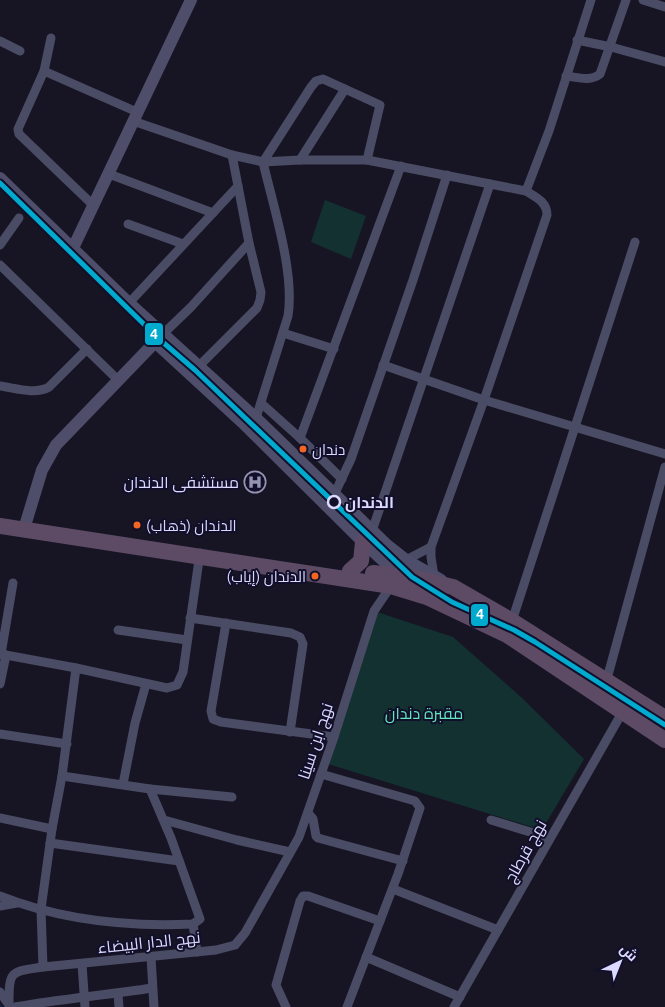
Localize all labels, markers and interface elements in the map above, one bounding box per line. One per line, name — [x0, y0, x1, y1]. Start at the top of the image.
line badge: 4 — [144, 322, 164, 346]
text: 4 — [150, 326, 158, 342]
place label: دندان — [312, 441, 345, 460]
marker: دندان — [298, 444, 308, 454]
hospital icon: مستشفى الدندان — [243, 470, 267, 494]
place label: مستشفى الدندان — [123, 473, 239, 493]
place label: الدندان — [345, 493, 394, 512]
marker: الدندان — [327, 495, 341, 509]
place label: الدندان (ذهاب) — [146, 517, 237, 536]
marker: الدندان (ذهاب) — [132, 520, 142, 530]
place label: الدندان (إياب) — [227, 568, 306, 587]
marker: الدندان (إياب) — [310, 571, 320, 581]
line badge: 4 — [470, 603, 489, 627]
text: 4 — [476, 606, 484, 622]
street label: نهج ابن سينا — [294, 700, 339, 782]
park label: مقبرة دندان — [385, 704, 463, 724]
street label: نهج قرطاج — [500, 816, 552, 887]
street label: نهج الدار البيضاء — [97, 928, 202, 959]
north arrow — [595, 937, 645, 987]
text: ش — [616, 941, 641, 965]

